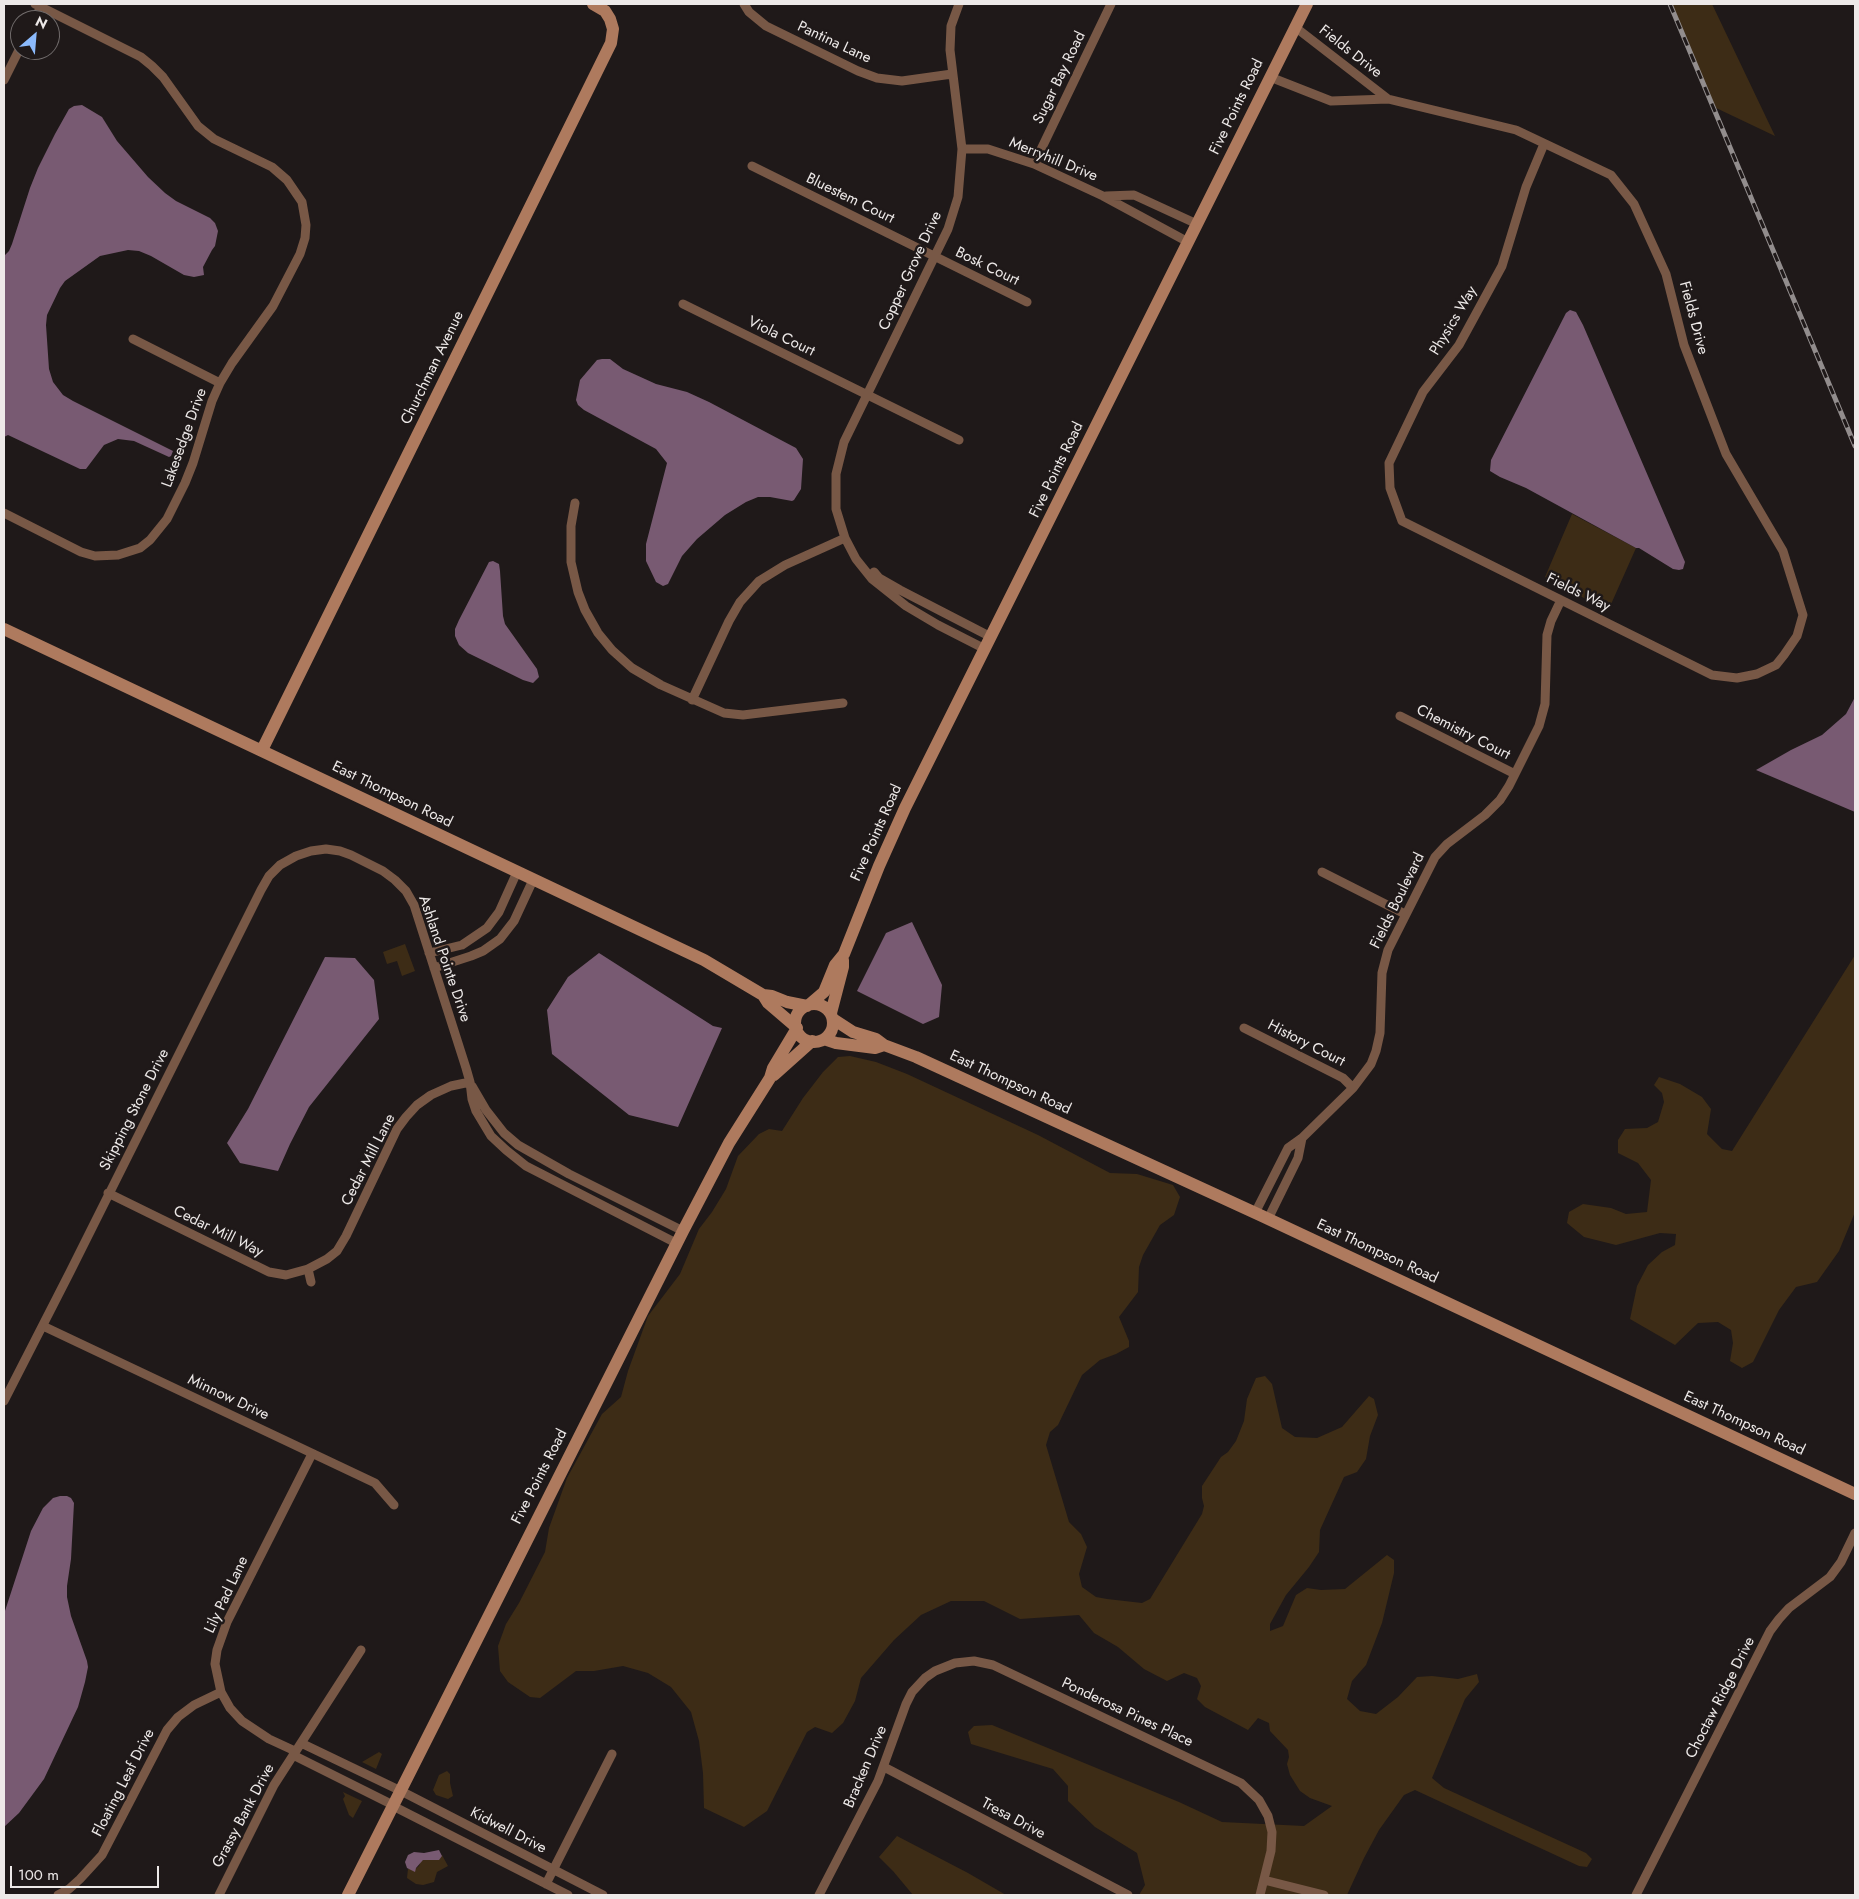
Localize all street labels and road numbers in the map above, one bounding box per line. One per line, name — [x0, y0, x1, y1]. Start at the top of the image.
street label: Pantina Lane — [794, 18, 874, 68]
street label: Fields Drive — [1315, 22, 1385, 82]
street label: Sugar Bay Road — [1030, 29, 1090, 127]
street label: Five Points Road — [1206, 56, 1268, 158]
street label: Merryhill Drive — [1006, 134, 1100, 186]
street label: Bluestem Court — [803, 170, 897, 228]
street label: Copper Grove Drive — [876, 209, 946, 333]
street label: Bosk Court — [952, 244, 1022, 290]
street label: Fields Drive — [1675, 279, 1711, 357]
street label: Physics Way — [1426, 283, 1482, 359]
street label: Churchman Avenue — [398, 308, 468, 428]
street label: Viola Court — [745, 313, 817, 361]
street label: Lakesedge Drive — [159, 386, 211, 490]
street label: Five Points Road — [1026, 419, 1088, 521]
street label: Fields Way — [1543, 570, 1613, 616]
street label: Chemistry Court — [1413, 702, 1513, 764]
street label: East Thompson Road — [329, 758, 455, 832]
street label: Five Points Road — [848, 782, 906, 884]
street label: Fields Boulevard — [1367, 850, 1429, 952]
street label: Ashland Pointe Drive — [414, 894, 474, 1024]
street label: History Court — [1264, 1017, 1348, 1071]
street label: Skipping Stone Drive — [97, 1046, 173, 1174]
street label: East Thompson Road — [946, 1047, 1074, 1119]
street label: Cedar Mill Lane — [338, 1111, 400, 1209]
street label: Cedar Mill Way — [170, 1202, 266, 1262]
street label: East Thompson Road — [1313, 1216, 1441, 1288]
street label: Minnow Drive — [184, 1371, 272, 1425]
street label: East Thompson Road — [1680, 1388, 1808, 1460]
street label: Five Points Road — [508, 1426, 572, 1528]
street label: Lily Pad Lane — [201, 1554, 253, 1636]
street label: Choctaw Ridge Drive — [1683, 1634, 1759, 1762]
street label: Ponderosa Pines Place — [1058, 1675, 1196, 1751]
street label: Bracken Drive — [841, 1723, 891, 1811]
street label: Floating Leaf Drive — [89, 1726, 159, 1840]
street label: Grassy Bank Drive — [209, 1761, 279, 1871]
street label: Tresa Drive — [978, 1795, 1048, 1843]
street label: Kidwell Drive — [467, 1804, 549, 1858]

